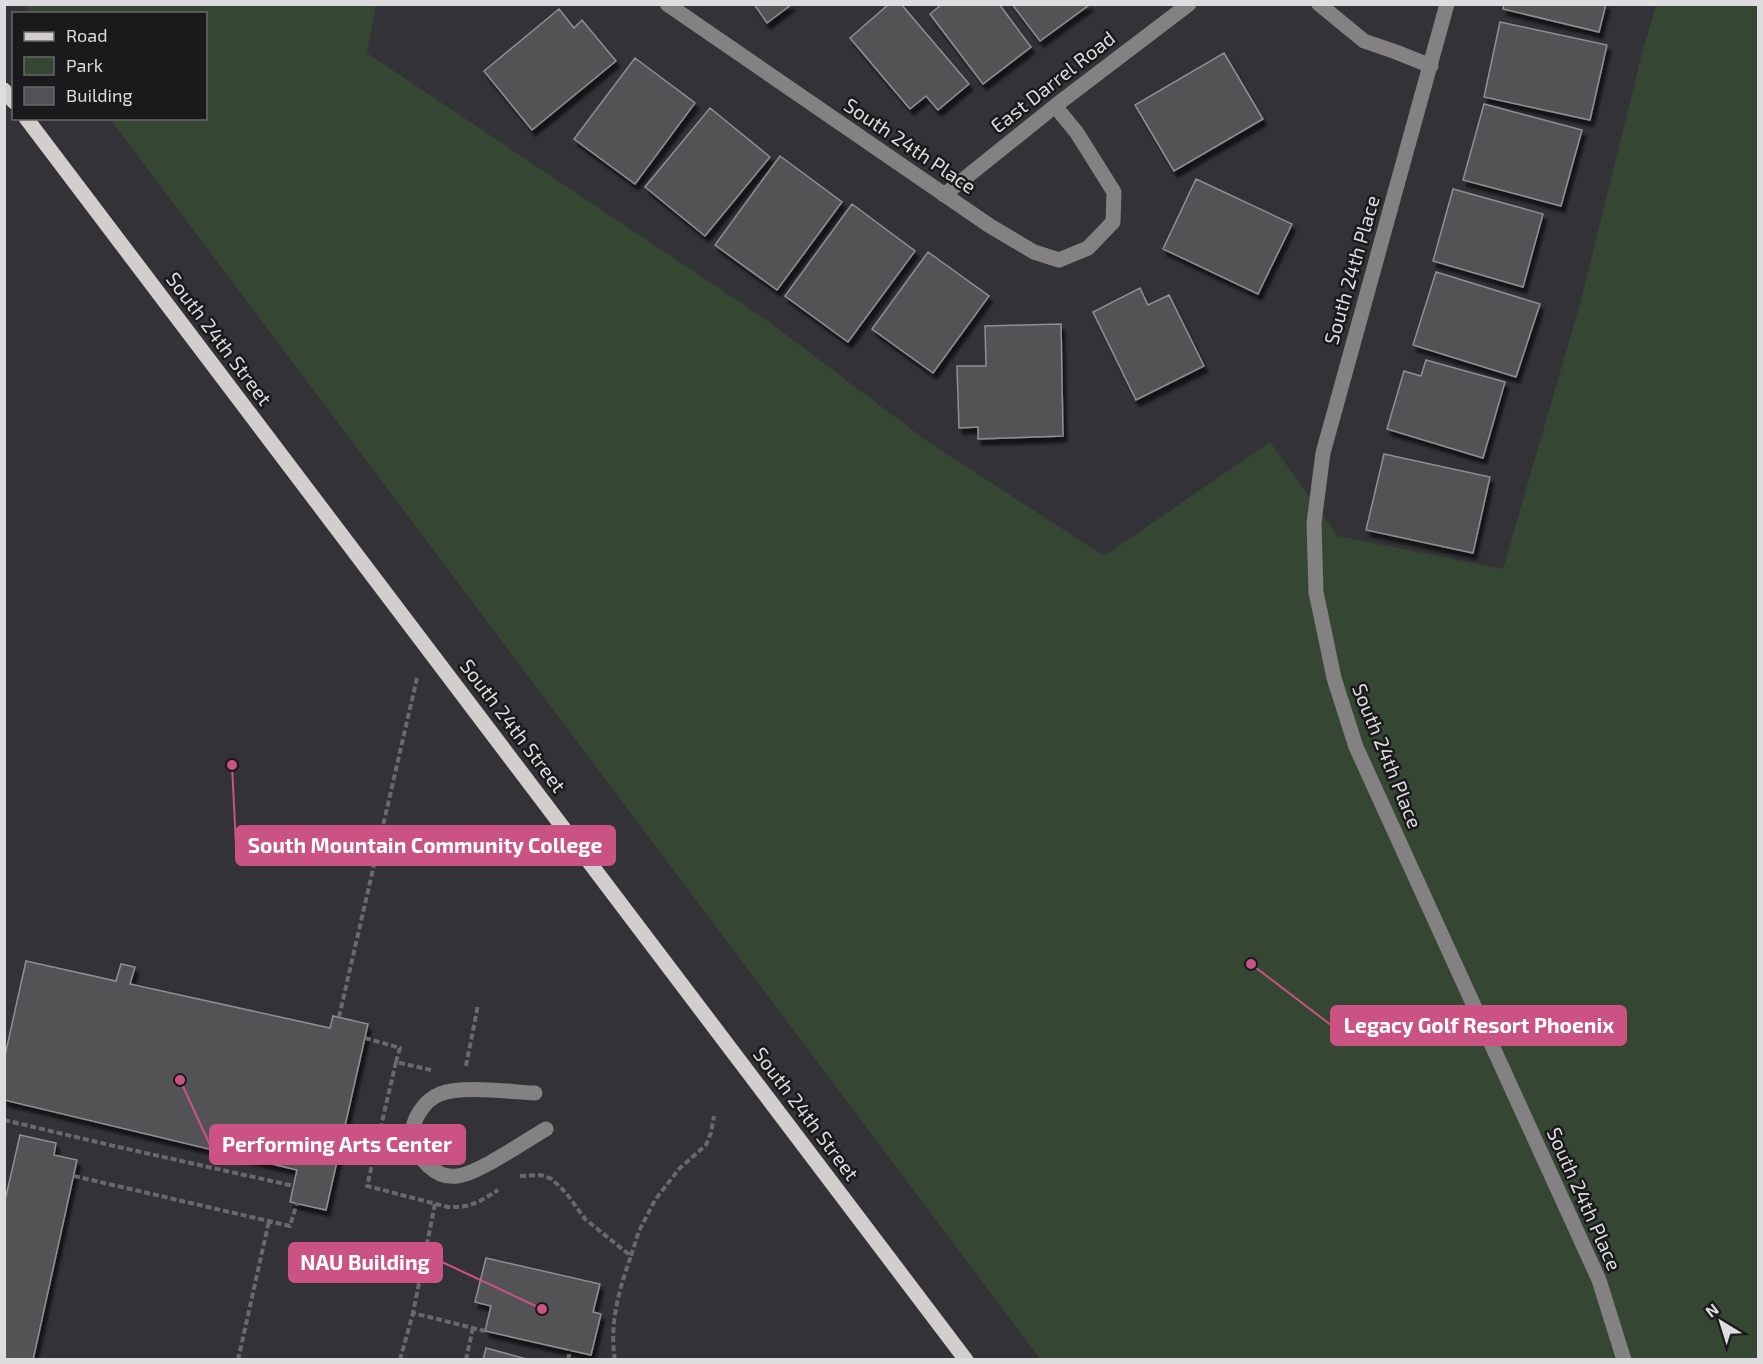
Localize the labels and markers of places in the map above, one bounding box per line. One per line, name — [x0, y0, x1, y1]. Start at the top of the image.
callout: South Mountain Community College — [236, 826, 615, 865]
callout: Legacy Golf Resort Phoenix — [1331, 1006, 1626, 1045]
callout: Performing Arts Center — [210, 1125, 465, 1164]
callout: NAU Building — [289, 1243, 442, 1282]

